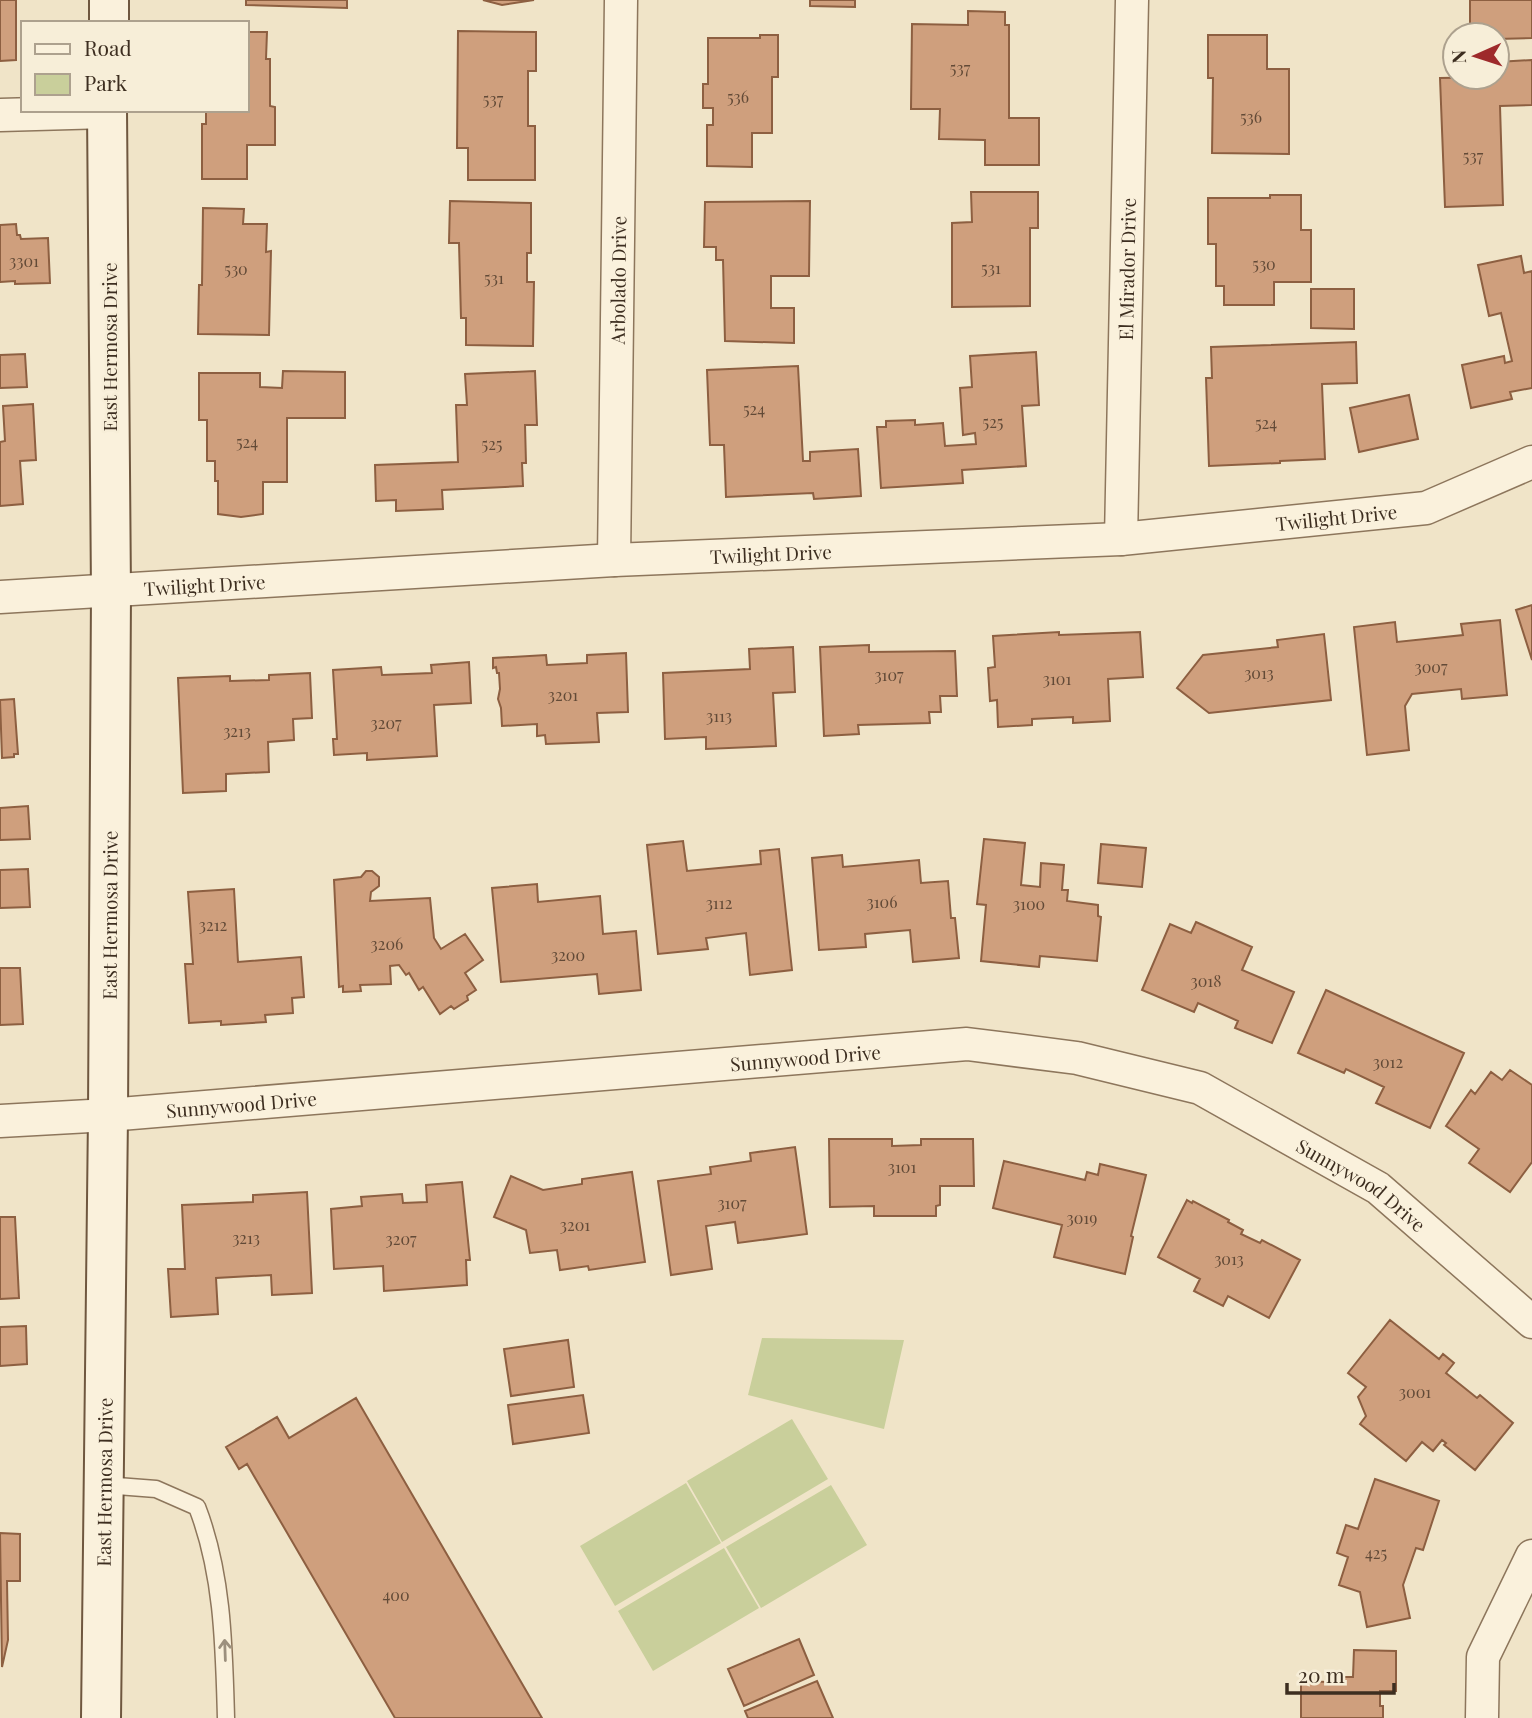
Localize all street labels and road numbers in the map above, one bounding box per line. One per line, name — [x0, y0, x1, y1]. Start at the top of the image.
street label: El Mirador Drive — [1112, 197, 1141, 341]
street label: Arbolado Drive — [604, 216, 631, 346]
street label: East Hermosa Drive — [96, 262, 122, 432]
street label: Twilight Drive — [1274, 498, 1398, 536]
street label: Twilight Drive — [709, 538, 832, 569]
street label: Twilight Drive — [143, 568, 266, 601]
street label: East Hermosa Drive — [96, 830, 123, 1000]
street label: Sunnywood Drive — [729, 1038, 882, 1077]
street label: Sunnywood Drive — [165, 1085, 318, 1123]
street label: Sunnywood Drive — [1292, 1132, 1432, 1237]
street label: East Hermosa Drive — [90, 1397, 118, 1567]

